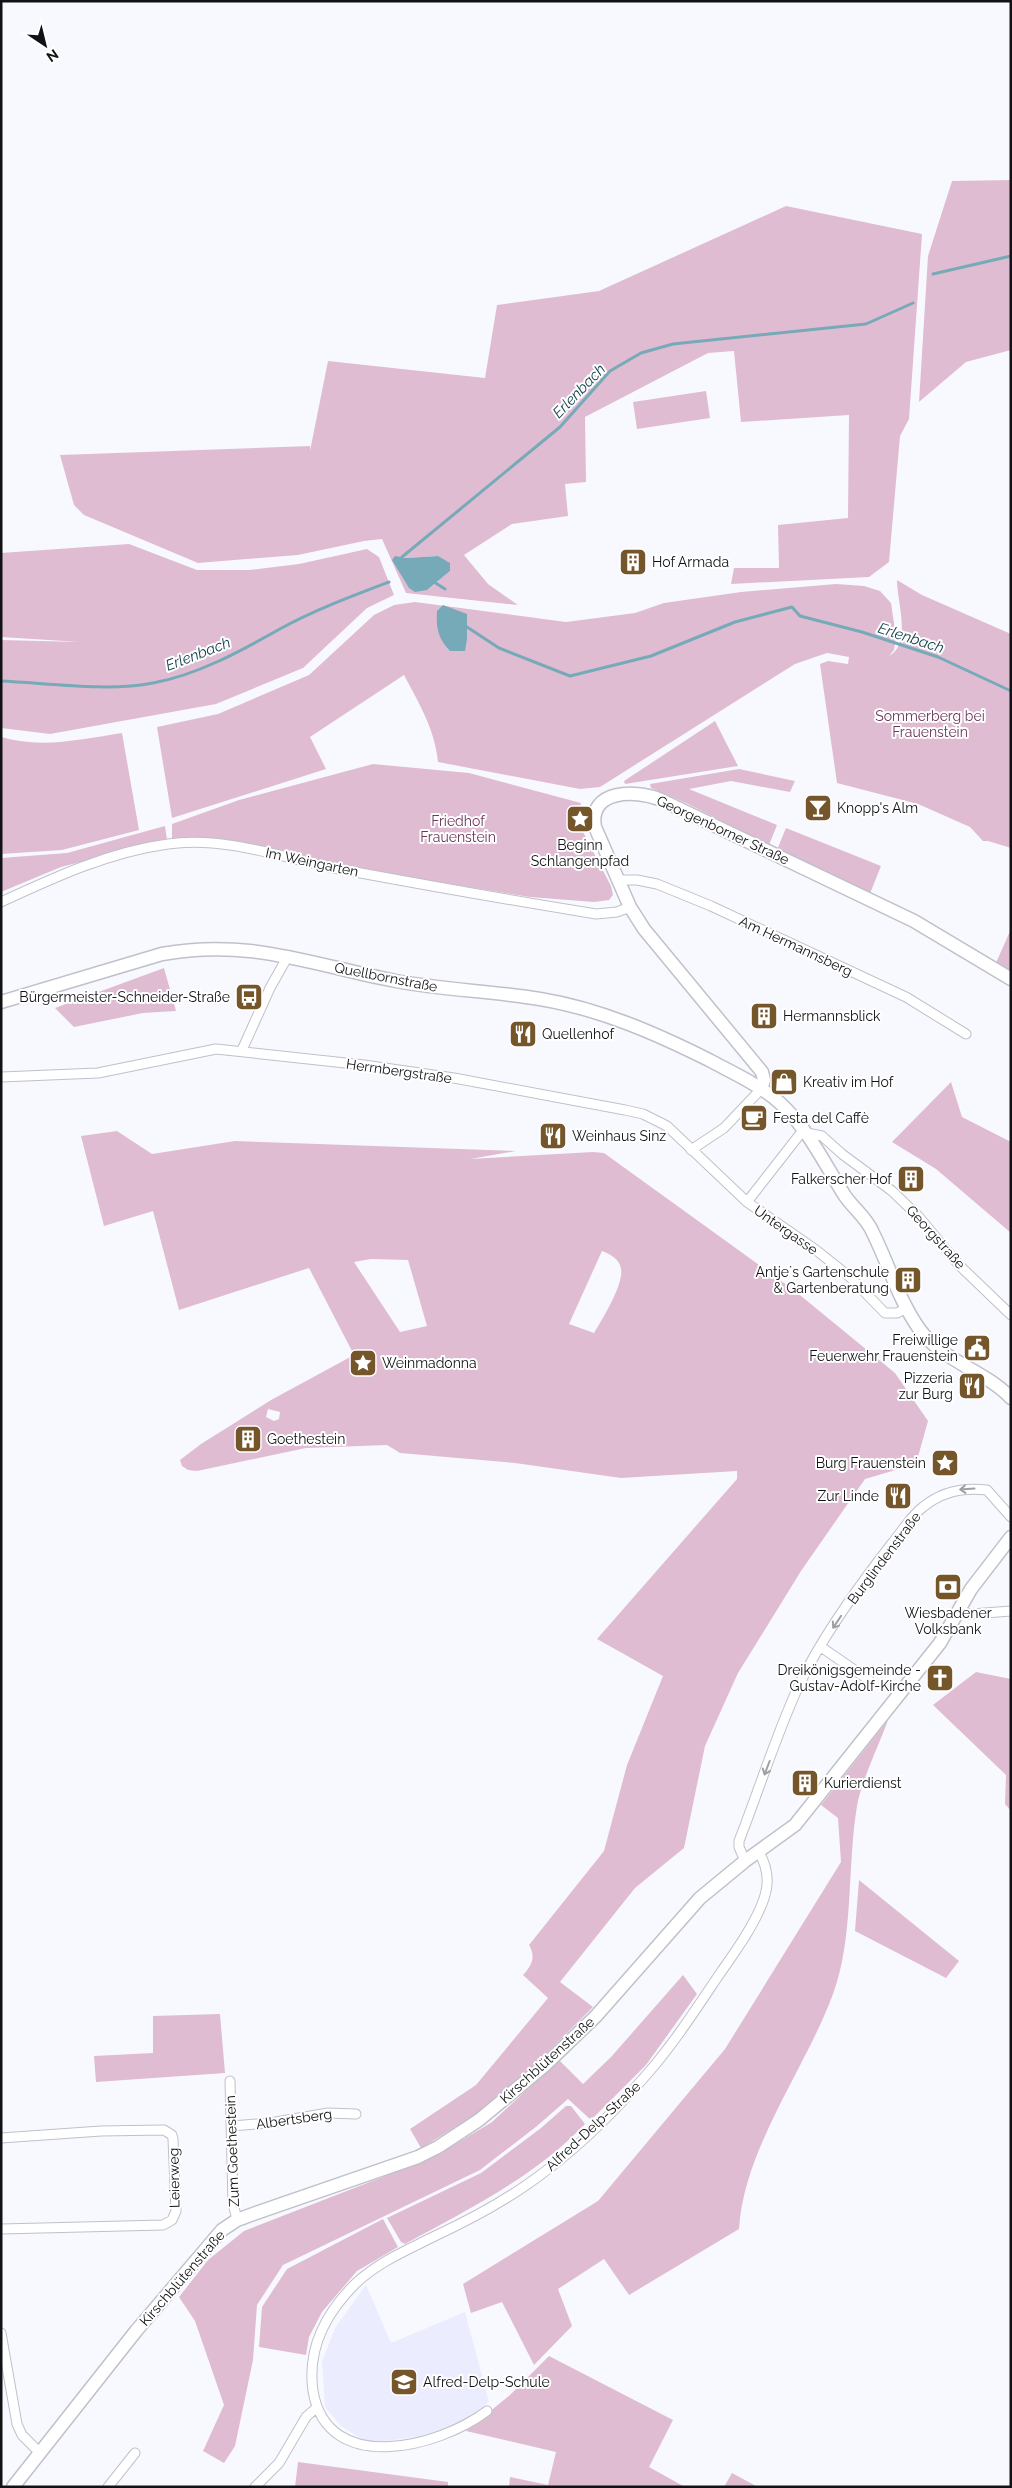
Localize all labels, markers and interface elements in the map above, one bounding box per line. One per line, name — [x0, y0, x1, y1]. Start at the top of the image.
north arrow — [20, 20, 70, 70]
text: N — [43, 46, 61, 65]
water label: Erlenbach — [549, 360, 609, 422]
building icon: Hof Armada — [618, 547, 648, 577]
place label: Hof Armada — [652, 554, 729, 570]
water label: Erlenbach — [876, 619, 946, 657]
water label: Erlenbach — [163, 633, 233, 675]
park label: Sommerberg bei Frauenstein — [875, 708, 985, 740]
street label: Georgenborner Straße — [654, 792, 792, 868]
bar icon: Knopp's Alm — [803, 793, 833, 823]
place label: Knopp's Alm — [837, 800, 918, 816]
place icon: Beginn Schlangenpfad — [565, 804, 595, 834]
park label: Friedhof Frauenstein — [420, 813, 496, 845]
place label: Beginn Schlangenpfad — [531, 837, 629, 869]
street label: Im Weingarten — [264, 844, 360, 880]
street label: Am Hermannsberg — [737, 913, 855, 979]
street label: Quellbornstraße — [333, 959, 439, 995]
bus stop icon: Bürgermeister-Schneider-Straße — [234, 982, 264, 1012]
place label: Bürgermeister-Schneider-Straße — [19, 989, 230, 1005]
building icon: Hermannsblick — [749, 1001, 779, 1031]
place label: Hermannsblick — [783, 1008, 881, 1024]
restaurant icon: Quellenhof — [508, 1019, 538, 1049]
place label: Quellenhof — [542, 1026, 615, 1042]
street label: Herrnbergstraße — [345, 1056, 453, 1086]
shop icon: Kreativ im Hof — [769, 1067, 799, 1097]
place label: Kreativ im Hof — [803, 1074, 895, 1090]
cafe icon: Festa del Caffè — [739, 1103, 769, 1133]
place label: Festa del Caffè — [773, 1110, 869, 1126]
restaurant icon: Weinhaus Sinz — [538, 1121, 568, 1151]
place label: Weinhaus Sinz — [572, 1128, 666, 1144]
building icon: Falkerscher Hof — [896, 1164, 926, 1194]
place label: Falkerscher Hof — [791, 1171, 893, 1187]
street label: Untergasse — [751, 1202, 821, 1258]
street label: Georgstraße — [903, 1202, 969, 1272]
place label: Antje´s Gartenschule & Gartenberatung — [755, 1264, 889, 1296]
building icon: Antje´s Gartenschule & Gartenberatung — [893, 1265, 923, 1295]
place label: Freiwillige Feuerwehr Frauenstein — [809, 1332, 958, 1364]
public building icon: Freiwillige Feuerwehr Frauenstein — [962, 1333, 992, 1363]
place icon: Weinmadonna — [348, 1348, 378, 1378]
place label: Weinmadonna — [382, 1355, 477, 1371]
place label: Pizzeria zur Burg — [899, 1370, 953, 1402]
restaurant icon: Pizzeria zur Burg — [957, 1371, 987, 1401]
building icon: Goethestein — [233, 1424, 263, 1454]
place label: Goethestein — [267, 1431, 345, 1447]
place icon: Burg Frauenstein — [930, 1448, 960, 1478]
place label: Burg Frauenstein — [816, 1455, 926, 1471]
restaurant icon: Zur Linde — [883, 1481, 913, 1511]
one-way arrow — [959, 1485, 975, 1494]
place label: Zur Linde — [818, 1488, 879, 1504]
street label: Burglindenstraße — [844, 1509, 924, 1607]
bank icon: Wiesbadener Volksbank — [933, 1572, 963, 1602]
place label: Wiesbadener Volksbank — [904, 1605, 992, 1637]
one-way arrow — [832, 1615, 842, 1629]
place label: Dreikönigsgemeinde - Gustav-Adolf-Kirche — [777, 1662, 921, 1694]
church icon: Dreikönigsgemeinde - Gustav-Adolf-Kirche — [925, 1663, 955, 1693]
one-way arrow — [762, 1760, 771, 1775]
building icon: Kurierdienst — [790, 1768, 820, 1798]
place label: Kurierdienst — [824, 1775, 902, 1791]
street label: Kirschblütenstraße — [497, 2014, 597, 2106]
street label: Alfred-Delp-Straße — [542, 2078, 644, 2174]
street label: Zum Goethestein — [222, 2095, 242, 2207]
street label: Albertsberg — [255, 2106, 333, 2132]
street label: Leierweg — [165, 2148, 183, 2208]
street label: Kirschblütenstraße — [136, 2227, 228, 2329]
school or university icon: Alfred-Delp-Schule — [389, 2367, 419, 2397]
place label: Alfred-Delp-Schule — [423, 2374, 550, 2390]

